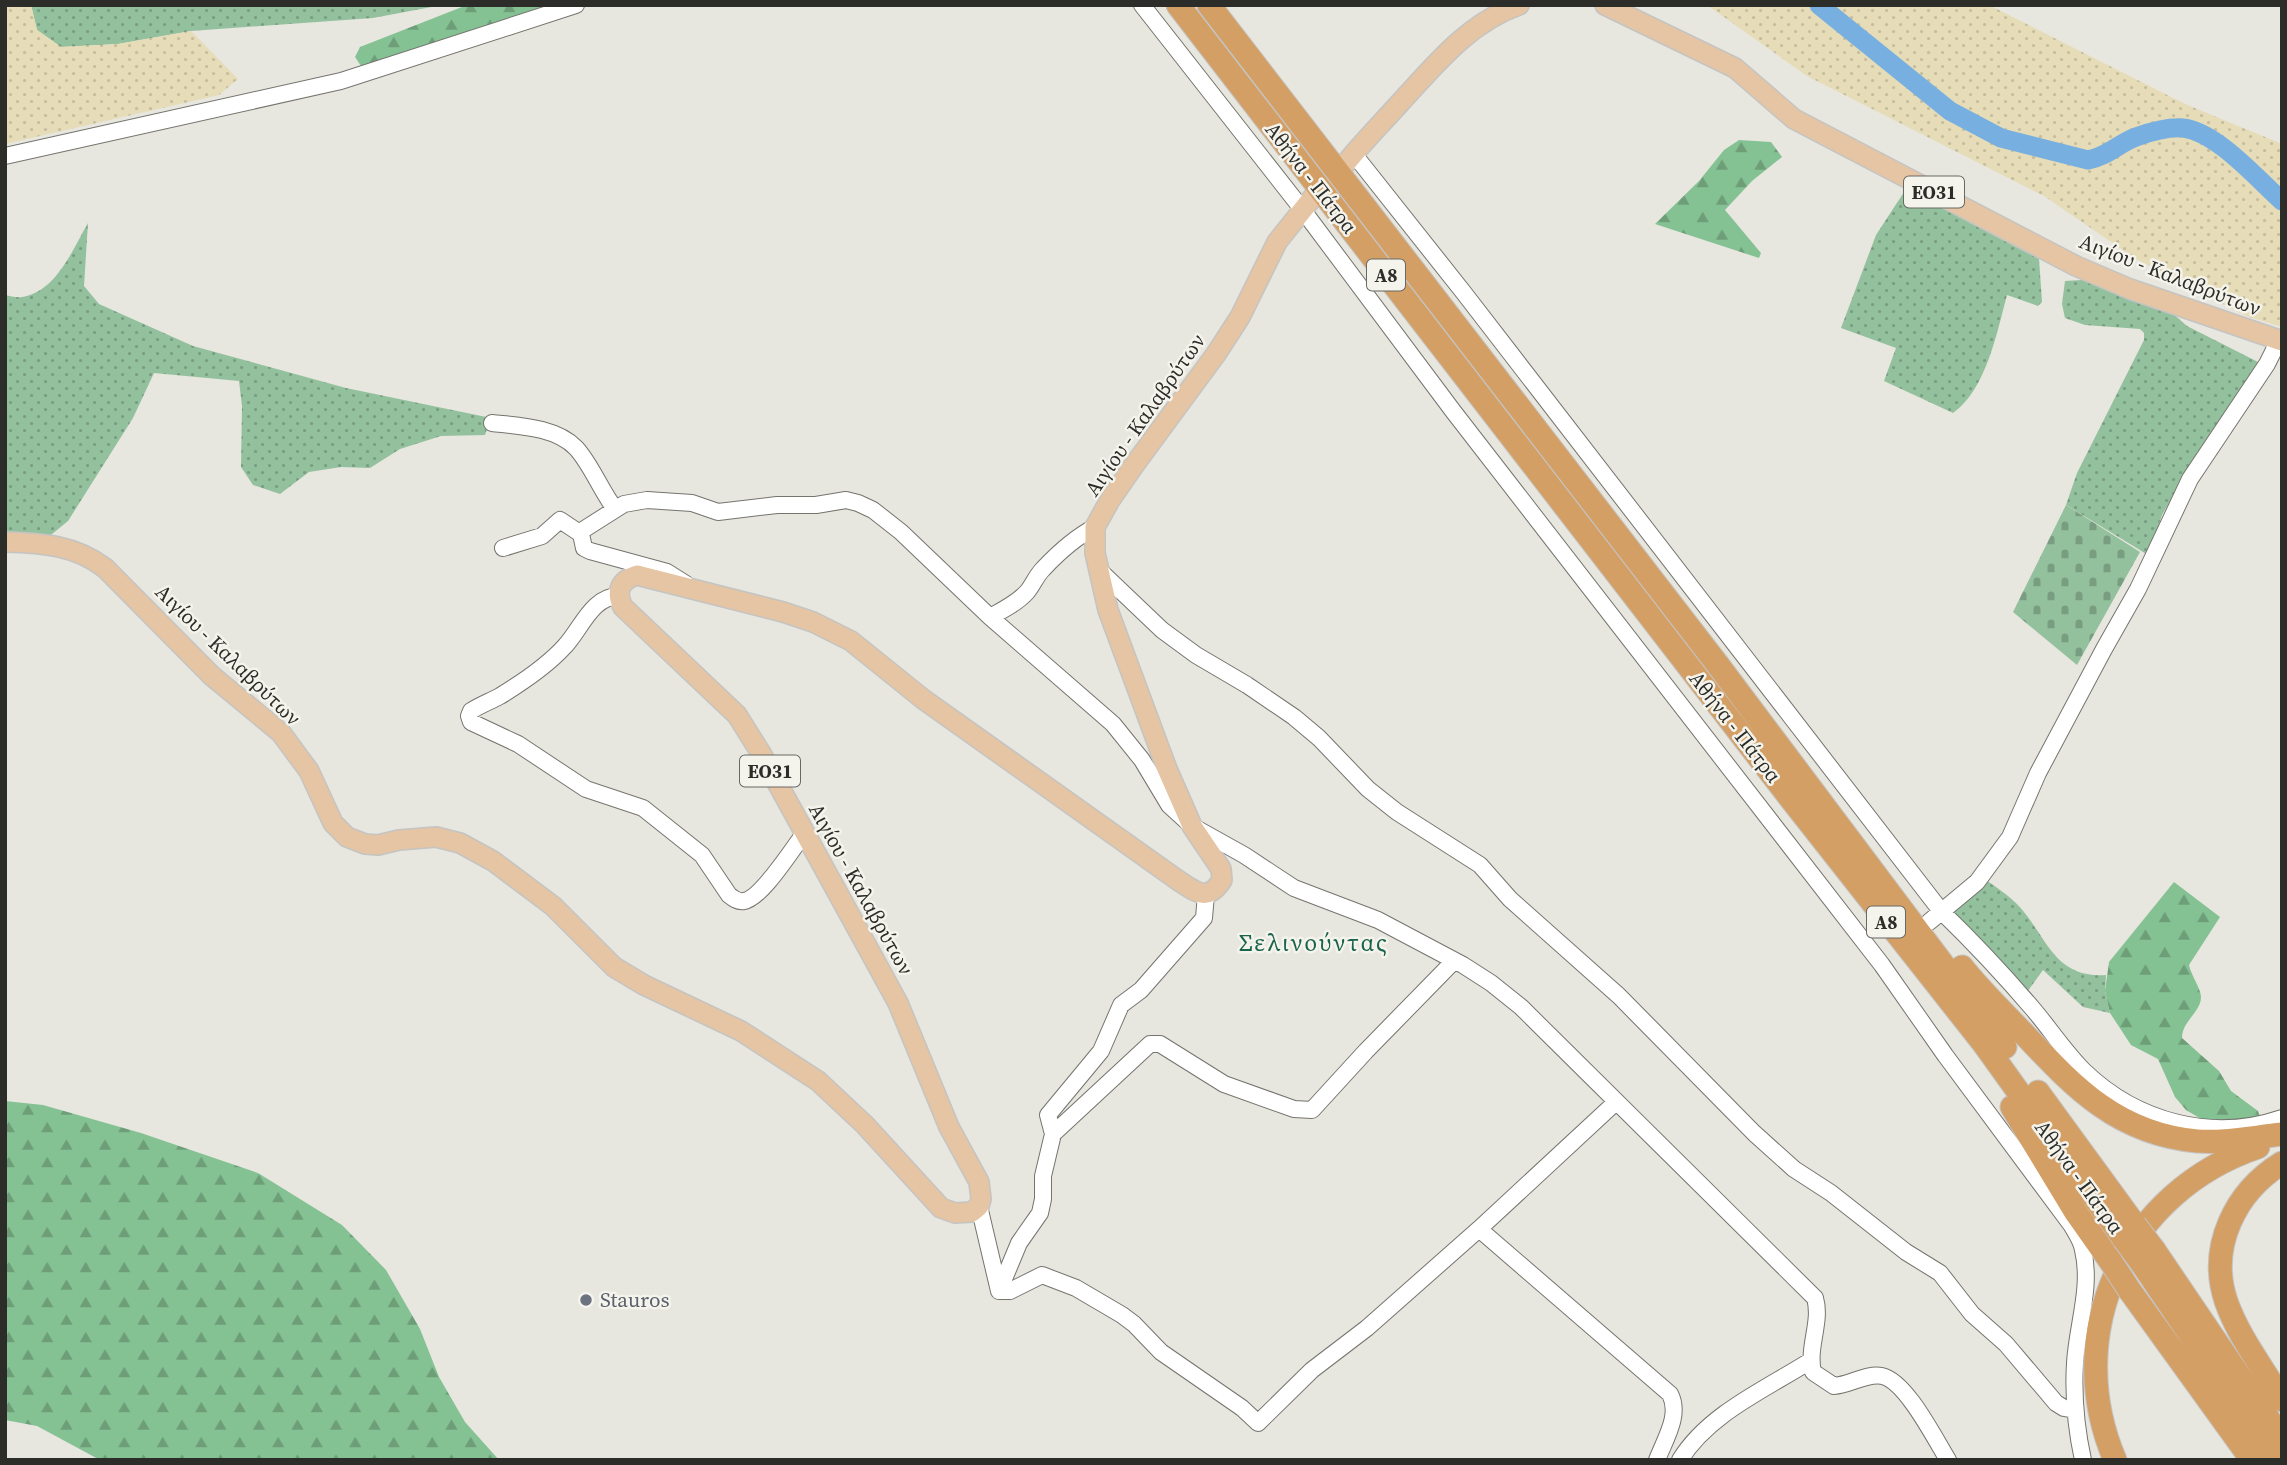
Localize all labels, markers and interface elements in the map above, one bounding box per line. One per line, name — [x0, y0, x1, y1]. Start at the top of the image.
street label: Αθήνα - Πάτρα — [1259, 116, 1364, 240]
road number: ΕΟ31 — [1904, 176, 1964, 208]
street label: Αιγίου - Καλαβρύτων — [2075, 227, 2265, 322]
road number: Α8 — [1367, 260, 1405, 290]
street label: Αιγίου - Καλαβρύτων — [1078, 328, 1212, 502]
street label: Αιγίου - Καλαβρύτων — [149, 577, 308, 732]
street label: Αθήνα - Πάτρα — [1683, 665, 1788, 789]
road number: ΕΟ31 — [740, 756, 800, 786]
street label: Αιγίου - Καλαβρύτων — [802, 798, 921, 980]
road number: Α8 — [1867, 906, 1905, 938]
district label: Σελινούντας — [1239, 926, 1389, 959]
street label: Αθήνα - Πάτρα — [2028, 1114, 2131, 1240]
place label: Stauros — [600, 1285, 670, 1314]
marker: Stauros — [578, 1292, 594, 1308]

